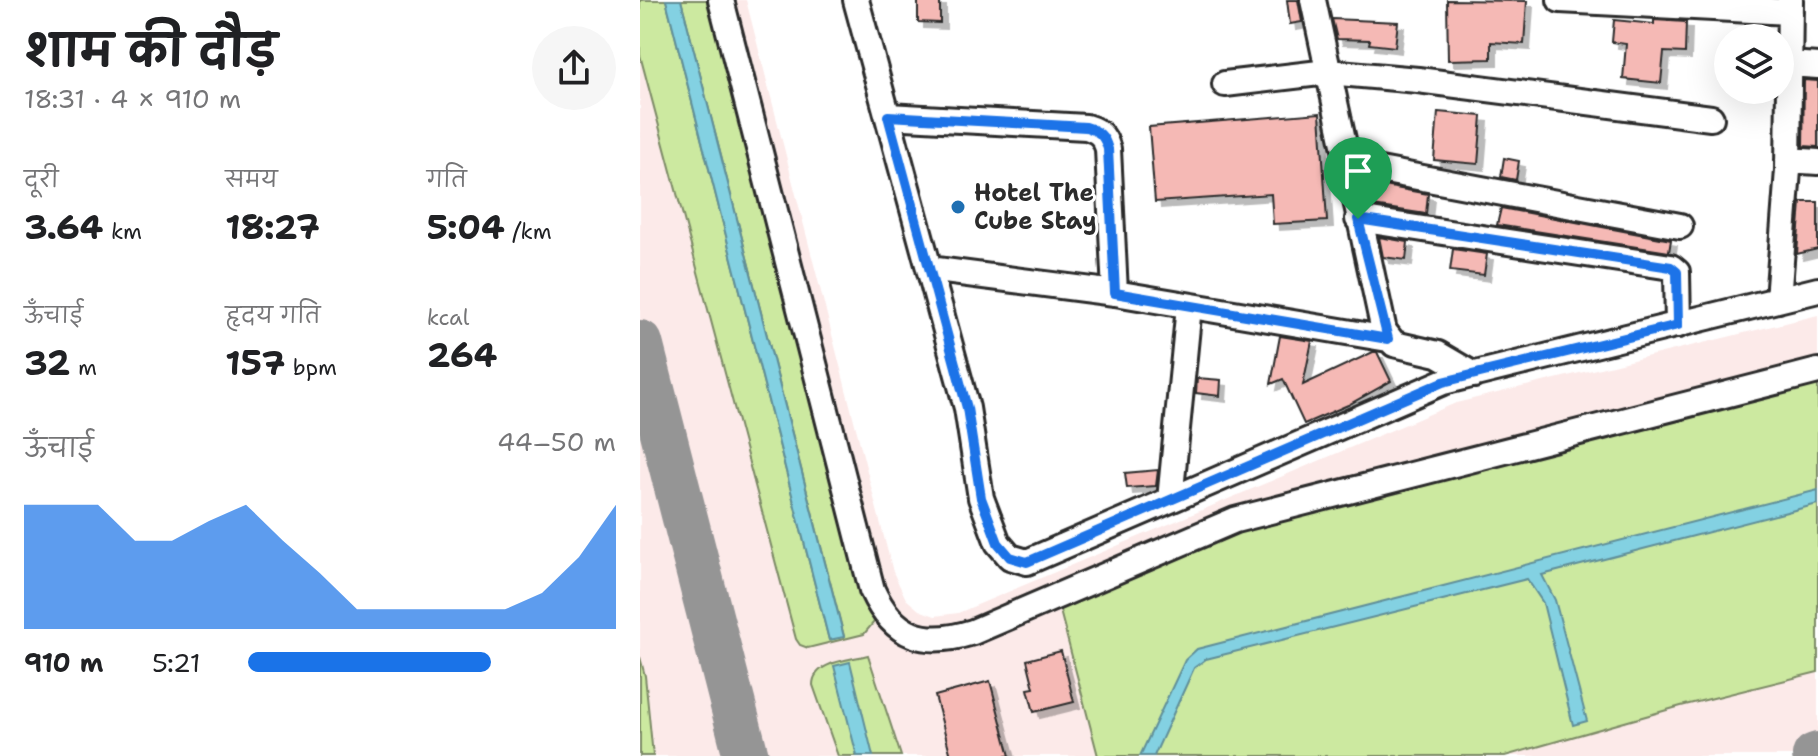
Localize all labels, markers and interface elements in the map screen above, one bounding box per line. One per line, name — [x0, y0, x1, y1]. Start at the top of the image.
text: शाम की दौड़ — [24, 21, 277, 80]
map controls — [1714, 24, 1794, 104]
button: layers — [1714, 24, 1794, 104]
button: share — [532, 26, 616, 110]
text: 18:31 · 4 × 910 m — [24, 81, 241, 116]
pin — [1324, 137, 1392, 219]
icon: arrive — [1336, 149, 1380, 193]
text: दूरी — [24, 165, 59, 194]
text: समय — [225, 165, 278, 194]
text: गति — [427, 165, 467, 194]
place label: Hotel The Cube Stay — [974, 177, 1097, 237]
marker: Hotel The Cube Stay — [949, 198, 967, 216]
text: 3.64 — [24, 204, 103, 250]
text: 18:27 — [225, 204, 320, 250]
text: 5:04 — [427, 204, 505, 250]
text: km — [103, 217, 142, 246]
text: /km — [505, 217, 552, 246]
text: ऊँचाई — [24, 301, 83, 330]
text: हृदय गति — [225, 301, 321, 330]
text: kcal — [427, 303, 469, 332]
text: 264 — [427, 332, 497, 378]
text: 32 — [24, 340, 70, 386]
text: 157 — [225, 340, 285, 386]
text: m — [70, 353, 97, 382]
text: bpm — [285, 353, 337, 382]
text: 44–50 m — [497, 424, 616, 459]
text: ऊँचाई — [24, 430, 94, 465]
text: 910 m — [24, 645, 103, 680]
text: 5:21 — [152, 645, 201, 680]

